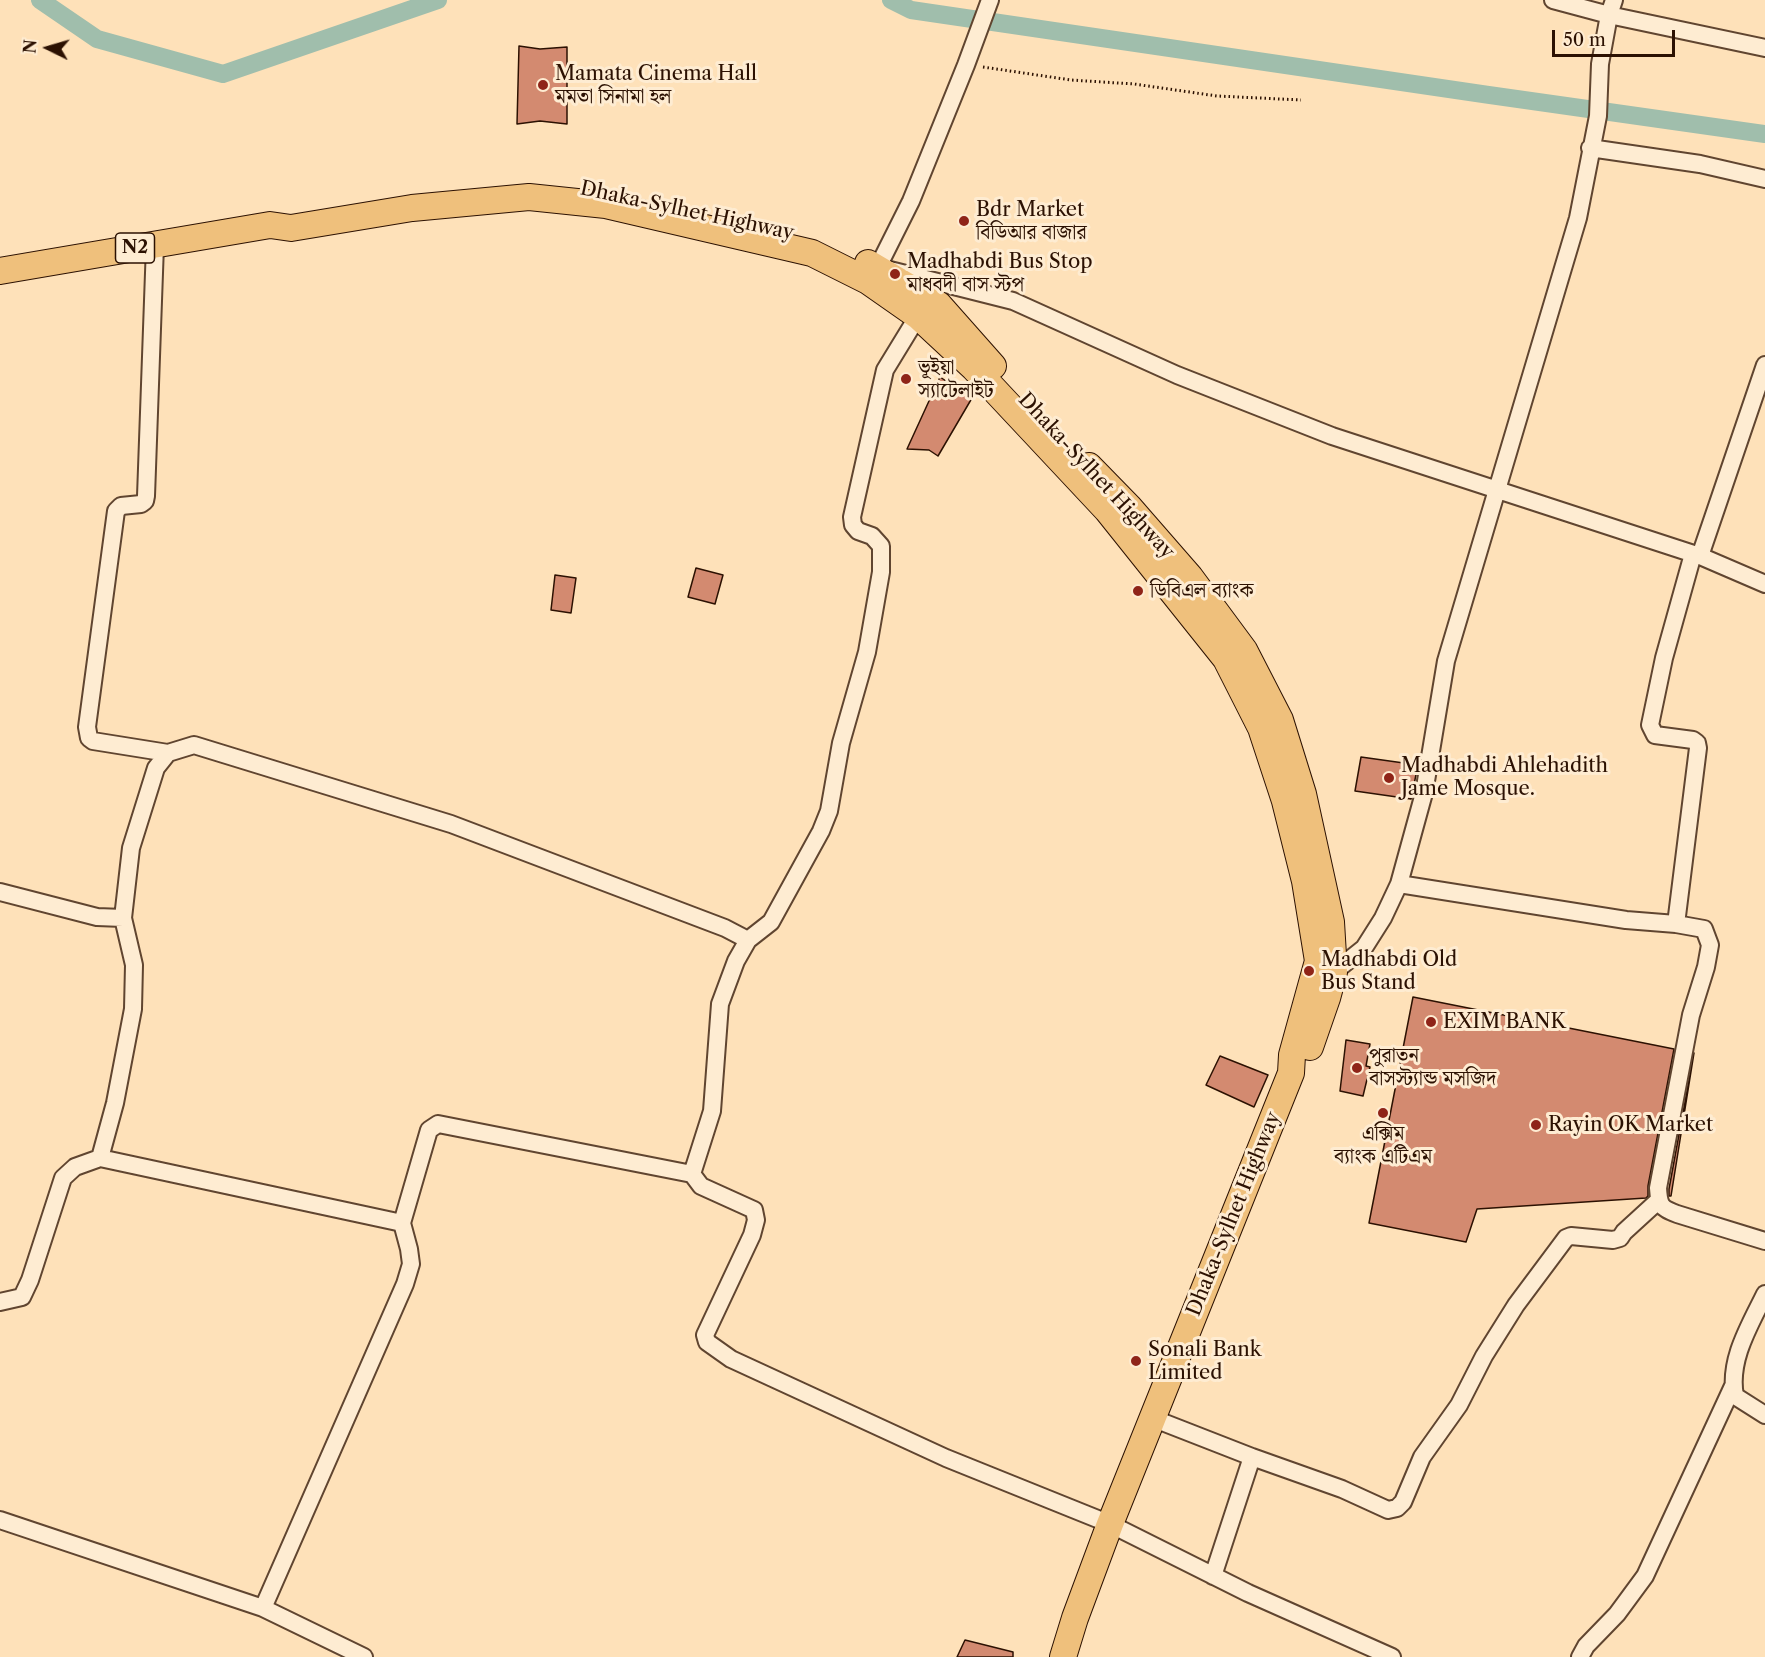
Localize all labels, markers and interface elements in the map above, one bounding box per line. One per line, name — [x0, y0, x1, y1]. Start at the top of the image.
north arrow — [18, 18, 78, 78]
scale bar — [1555, 18, 1678, 56]
text: 50 m — [1563, 29, 1606, 51]
text: N — [20, 39, 41, 54]
place label: Mamata Cinema Hall মমতা সিনামা হল — [555, 62, 757, 109]
marker: Mamata Cinema Hall মমতা সিনামা হল — [536, 78, 550, 92]
street label: Dhaka-Sylhet Highway — [578, 177, 796, 245]
place label: Bdr Market বিডিআর বাজার — [976, 198, 1087, 245]
marker: Bdr Market বিডিআর বাজার — [957, 214, 971, 228]
road number: N2 — [116, 233, 154, 263]
place label: Madhabdi Bus Stop মাধবদী বাস স্টপ — [907, 250, 1092, 297]
marker: Madhabdi Bus Stop মাধবদী বাস স্টপ — [888, 267, 902, 281]
place label: ভূইয়া স্যাটেলাইট — [918, 356, 994, 403]
marker: ভূইয়া স্যাটেলাইট — [899, 372, 913, 386]
street label: Dhaka-Sylhet Highway — [1013, 388, 1179, 564]
place label: ডিবিএল ব্যাংক — [1150, 579, 1254, 603]
marker: ডিবিএল ব্যাংক — [1131, 584, 1145, 598]
place label: Madhabdi Ahlehadith Jame Mosque. — [1401, 754, 1608, 801]
marker: Madhabdi Ahlehadith Jame Mosque. — [1382, 771, 1396, 785]
place label: Madhabdi Old Bus Stand — [1321, 948, 1457, 995]
marker: Madhabdi Old Bus Stand — [1302, 964, 1316, 978]
place label: EXIM BANK — [1443, 1010, 1566, 1034]
marker: EXIM BANK — [1424, 1015, 1438, 1029]
place label: পুরাতন বাসস্ট্যান্ড মসজিদ — [1369, 1044, 1496, 1091]
marker: পুরাতন বাসস্ট্যান্ড মসজিদ — [1350, 1061, 1364, 1075]
marker: এক্সিম ব্যাংক এটিএম — [1376, 1106, 1390, 1120]
street label: Dhaka-Sylhet Highway — [1182, 1109, 1286, 1319]
place label: Rayin OK Market — [1548, 1113, 1713, 1137]
marker: Rayin OK Market — [1529, 1118, 1543, 1132]
place label: এক্সিম ব্যাংক এটিএম — [1334, 1122, 1432, 1169]
place label: Sonali Bank Limited — [1148, 1338, 1261, 1385]
marker: Sonali Bank Limited — [1129, 1354, 1143, 1368]

